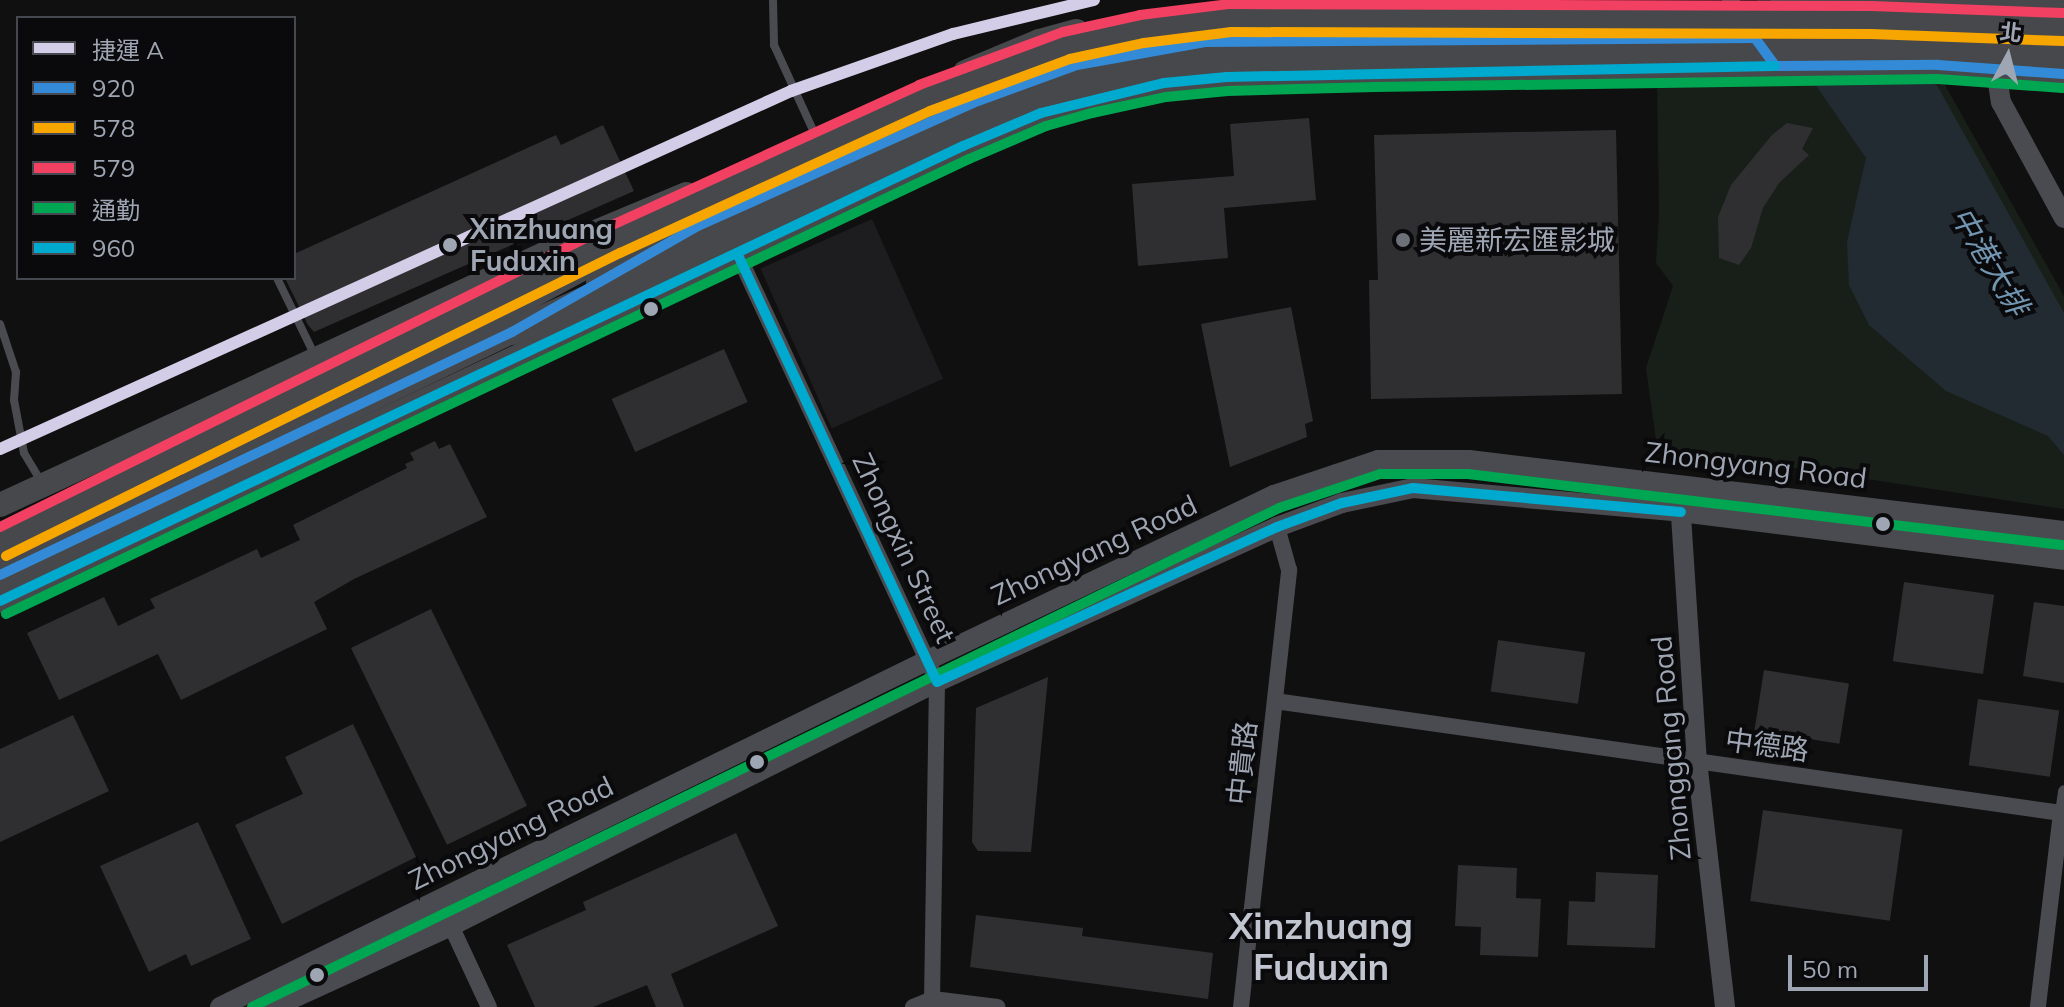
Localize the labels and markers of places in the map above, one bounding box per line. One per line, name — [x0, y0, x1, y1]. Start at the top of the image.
place label: Xinzhuang Fuduxin — [470, 212, 613, 278]
place label: 美麗新宏匯影城 — [1419, 223, 1615, 257]
marker: 美麗新宏匯影城 — [1394, 231, 1412, 249]
marker: Xinzhuang Fuduxin — [437, 232, 463, 258]
unlabelled marker — [643, 301, 659, 317]
unlabelled marker — [1875, 516, 1891, 532]
unlabelled marker — [749, 754, 765, 770]
unlabelled marker — [309, 967, 325, 983]

